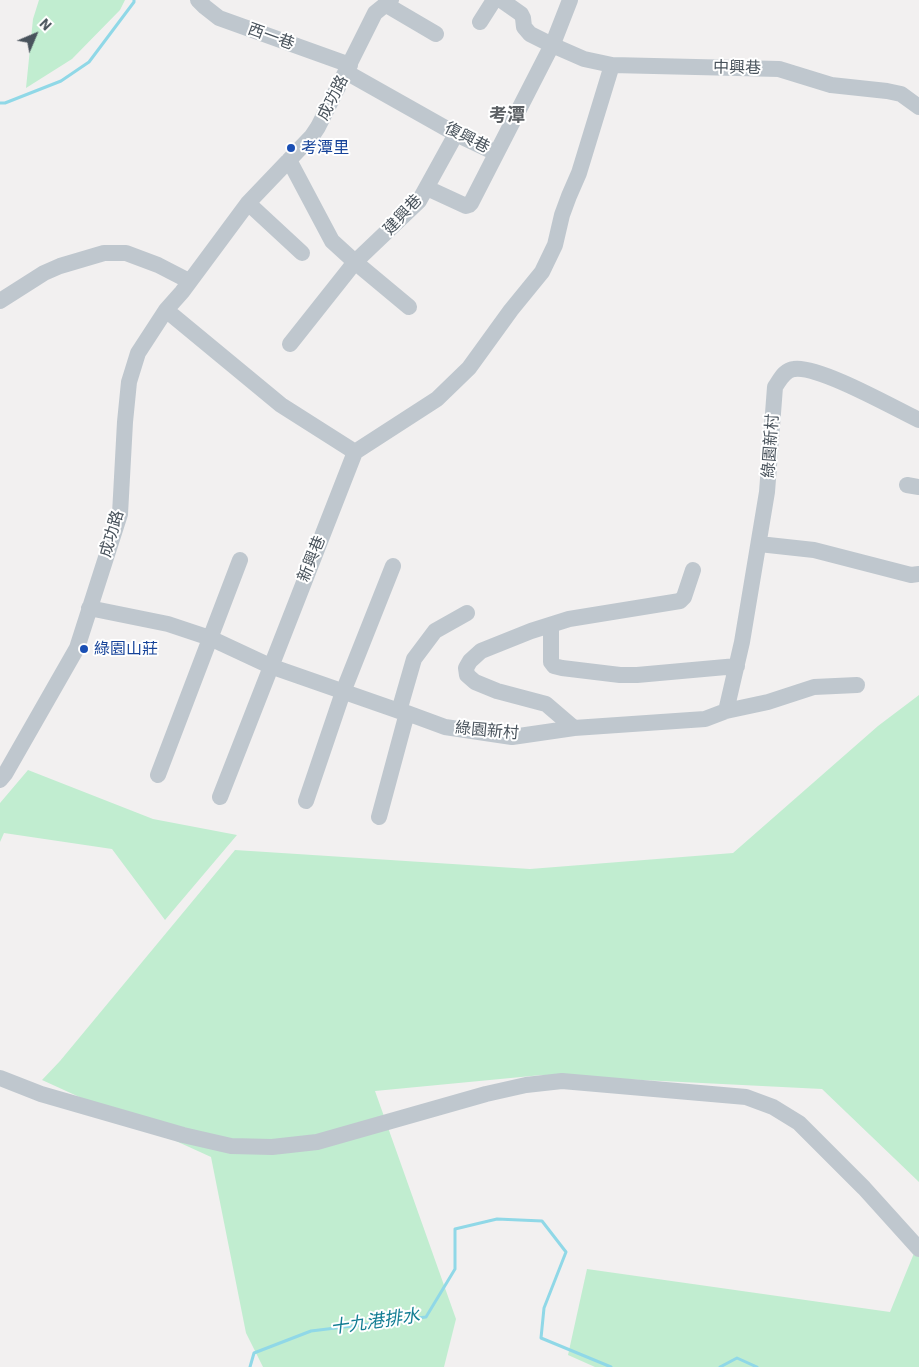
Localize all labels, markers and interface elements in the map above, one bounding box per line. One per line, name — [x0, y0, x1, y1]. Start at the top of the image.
north arrow — [10, 10, 60, 60]
text: N — [36, 14, 56, 34]
street label: 西一巷 — [245, 20, 297, 54]
street label: 中興巷 — [713, 58, 761, 78]
street label: 成功路 — [314, 72, 352, 124]
district label: 考潭 — [489, 105, 525, 127]
street label: 復興巷 — [441, 119, 493, 157]
place label: 考潭里 — [301, 138, 349, 158]
marker: 考潭里 — [285, 142, 297, 154]
street label: 建興巷 — [380, 191, 426, 239]
street label: 綠園新村 — [759, 413, 783, 479]
street label: 成功路 — [96, 508, 128, 560]
street label: 新興巷 — [294, 533, 330, 585]
place label: 綠園山莊 — [94, 639, 158, 659]
marker: 綠園山莊 — [78, 643, 90, 655]
street label: 綠園新村 — [454, 719, 520, 743]
water label: 十九港排水 — [329, 1305, 421, 1339]

